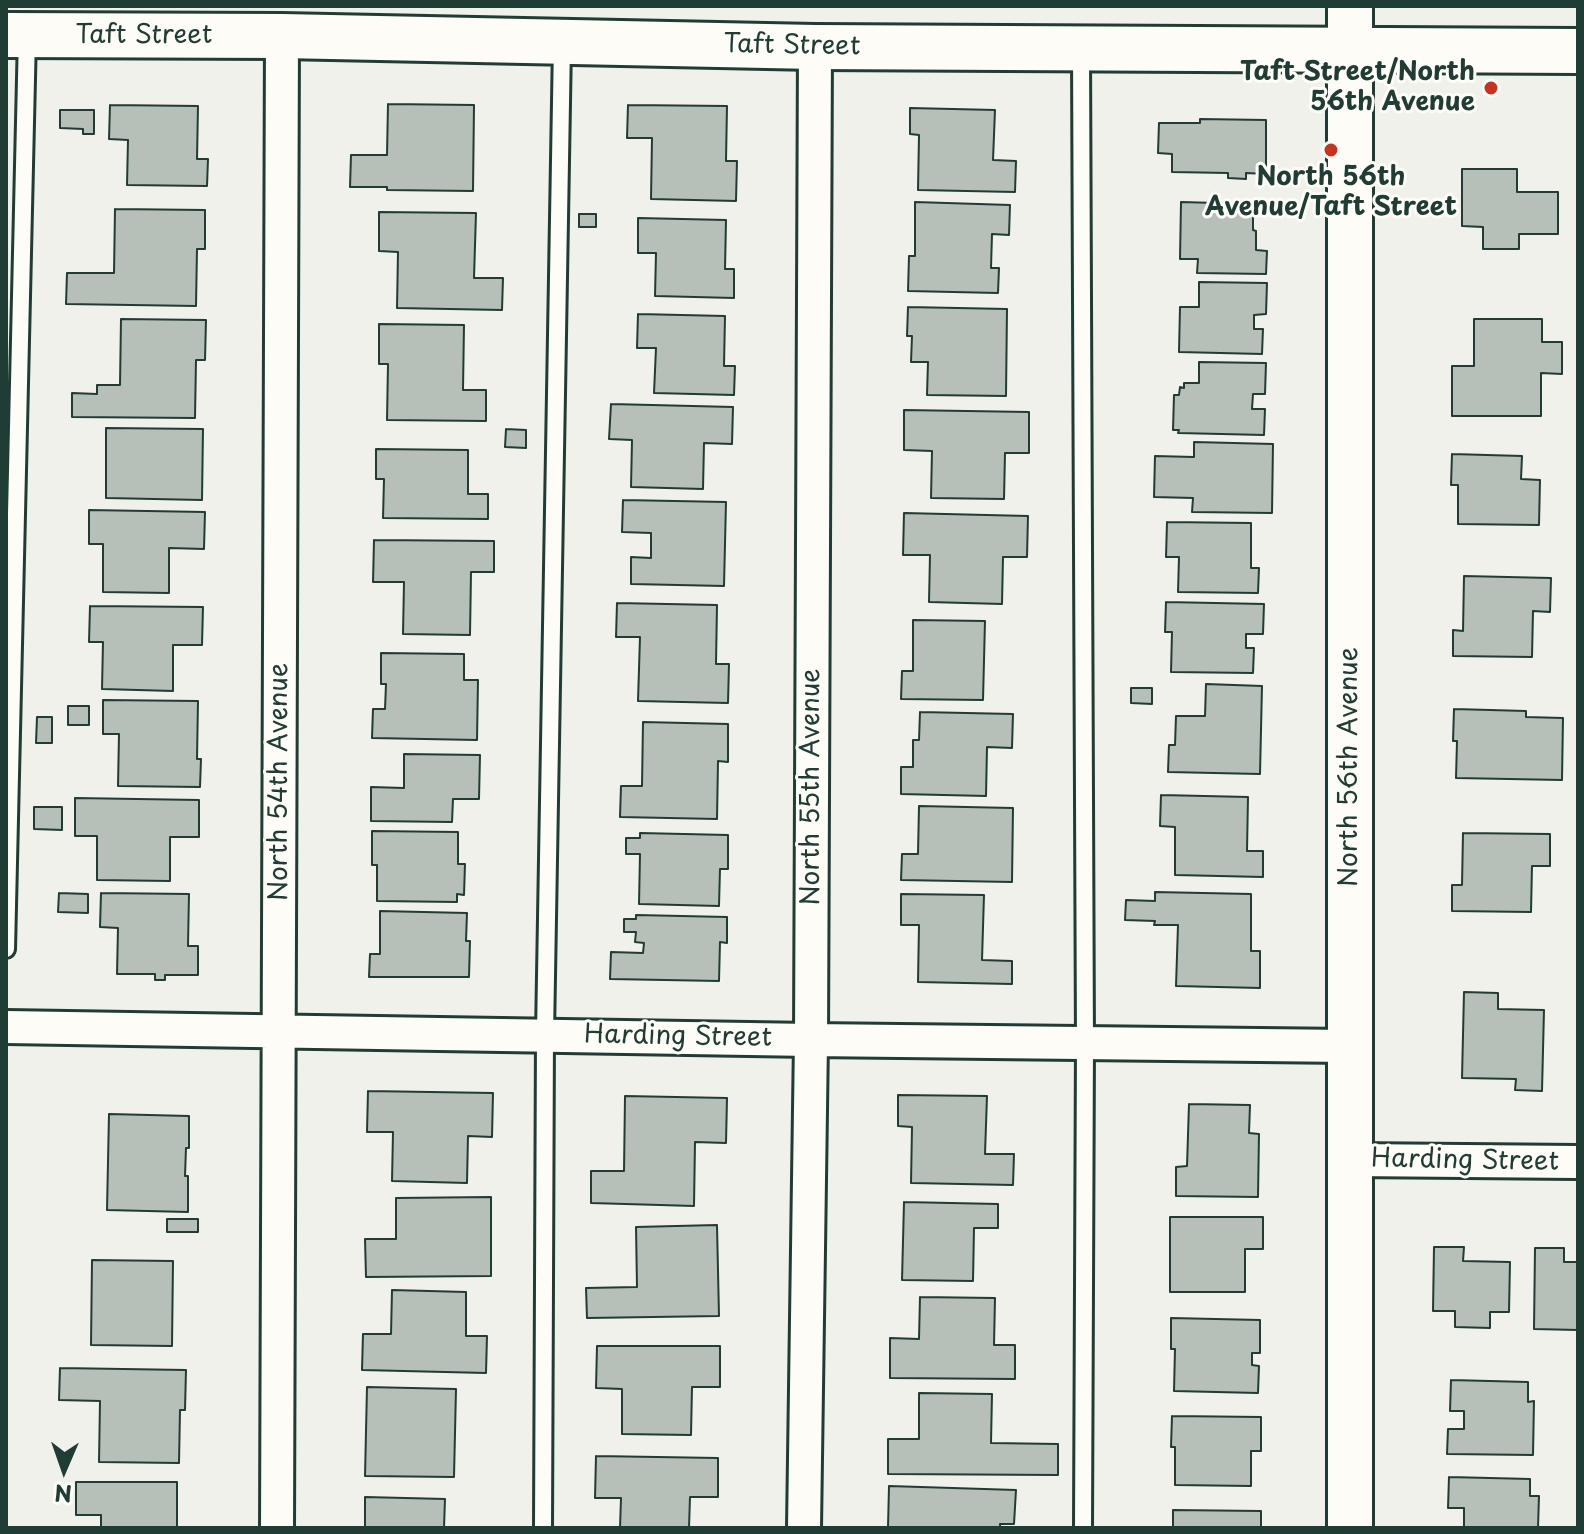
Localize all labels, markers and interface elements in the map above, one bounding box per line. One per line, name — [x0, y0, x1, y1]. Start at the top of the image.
street label: Taft Street — [76, 20, 212, 52]
street label: Taft Street — [723, 29, 861, 63]
place label: Taft Street/North 56th Avenue — [1240, 57, 1475, 118]
marker: Taft Street/North 56th Avenue — [1482, 79, 1500, 97]
marker: North 56th Avenue/Taft Street — [1322, 141, 1340, 159]
place label: North 56th Avenue/Taft Street — [1205, 162, 1457, 224]
street label: North 56th Avenue — [1334, 647, 1366, 887]
street label: North 54th Avenue — [264, 663, 296, 901]
street label: North 55th Avenue — [796, 669, 828, 905]
street label: Harding Street — [584, 1020, 772, 1054]
street label: Harding Street — [1371, 1144, 1559, 1178]
north arrow — [24, 1430, 104, 1510]
text: N — [54, 1478, 72, 1511]

